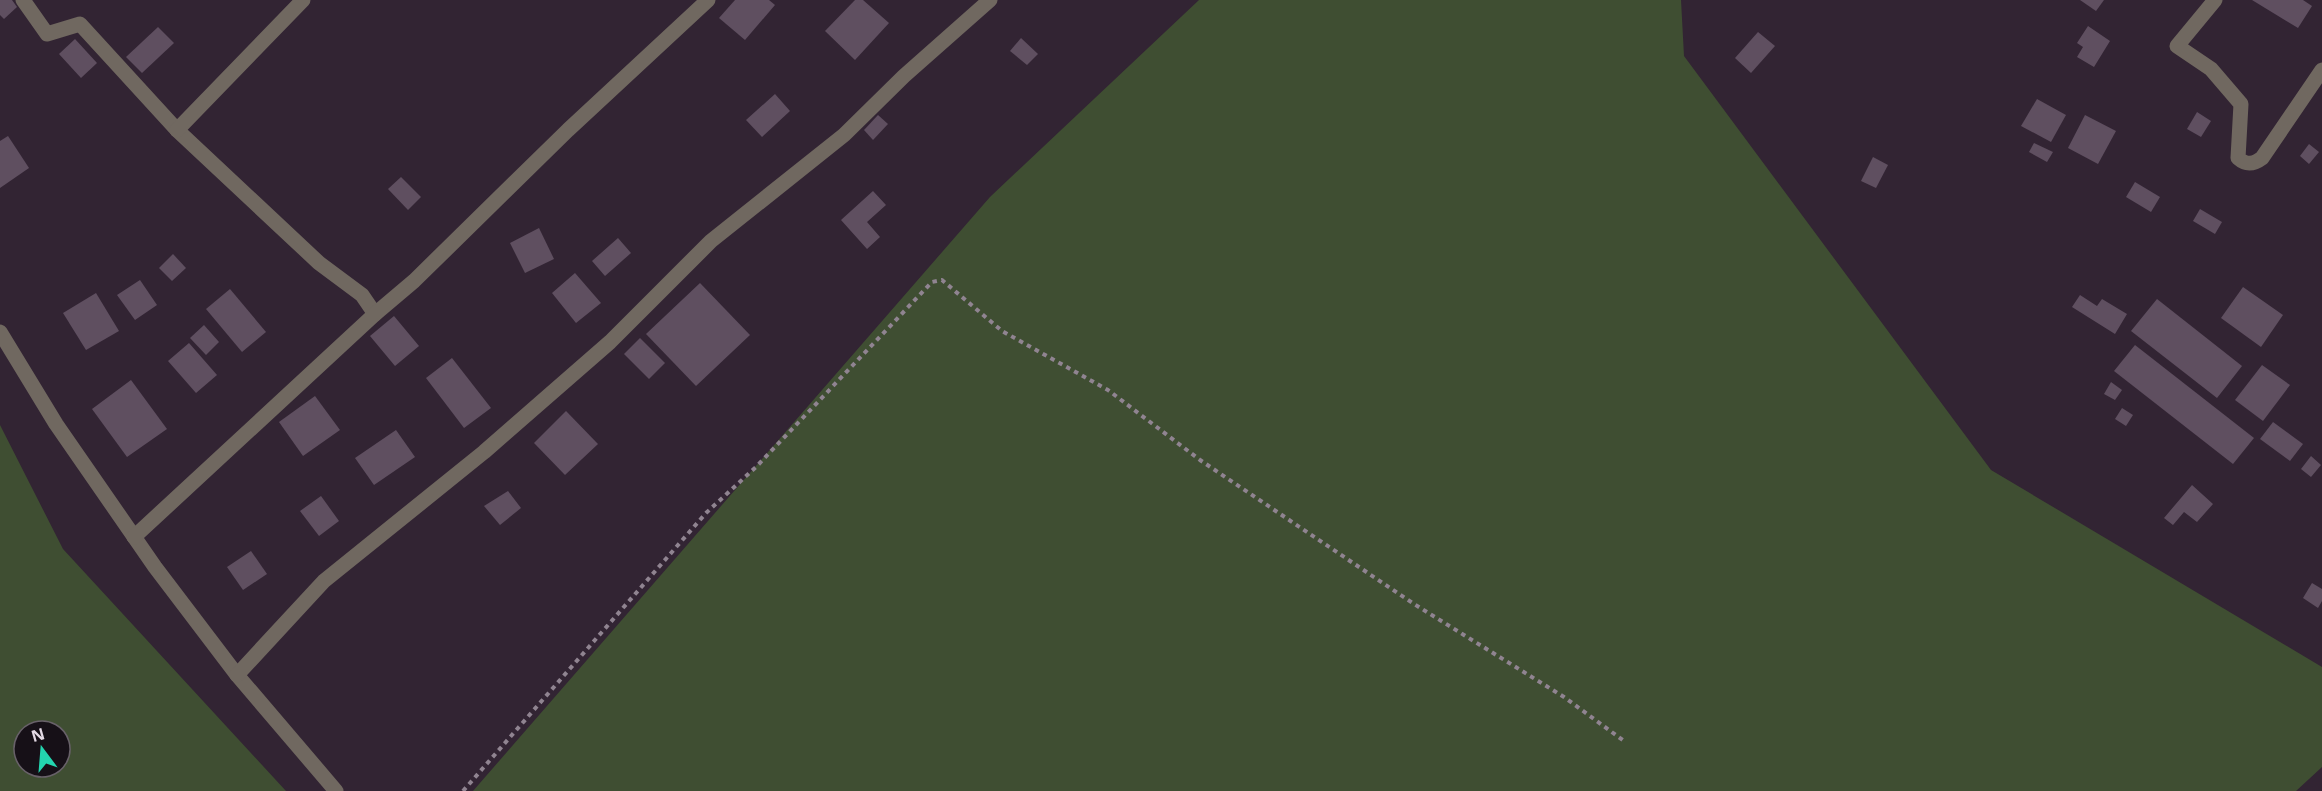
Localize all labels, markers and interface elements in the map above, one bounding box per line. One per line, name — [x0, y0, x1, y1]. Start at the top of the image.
north arrow — [12, 719, 72, 779]
text: N — [29, 722, 47, 747]

